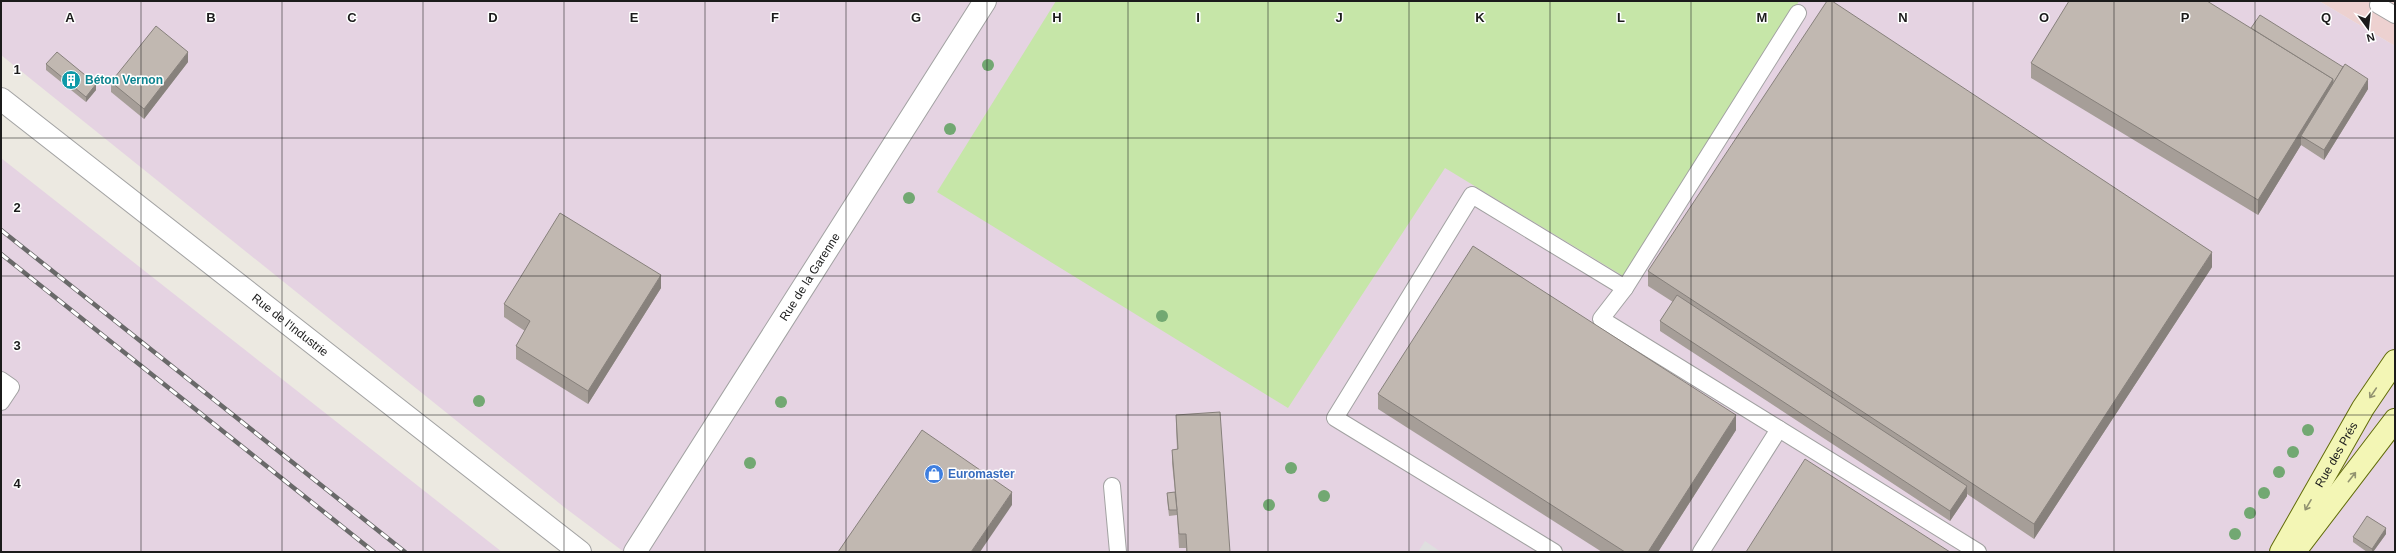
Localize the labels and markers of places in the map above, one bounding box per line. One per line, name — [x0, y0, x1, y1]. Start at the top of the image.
building icon: Béton Vernon — [60, 69, 82, 91]
place label: Béton Vernon — [85, 73, 163, 87]
shop icon: Euromaster — [923, 463, 945, 485]
place label: Euromaster — [948, 467, 1015, 481]

